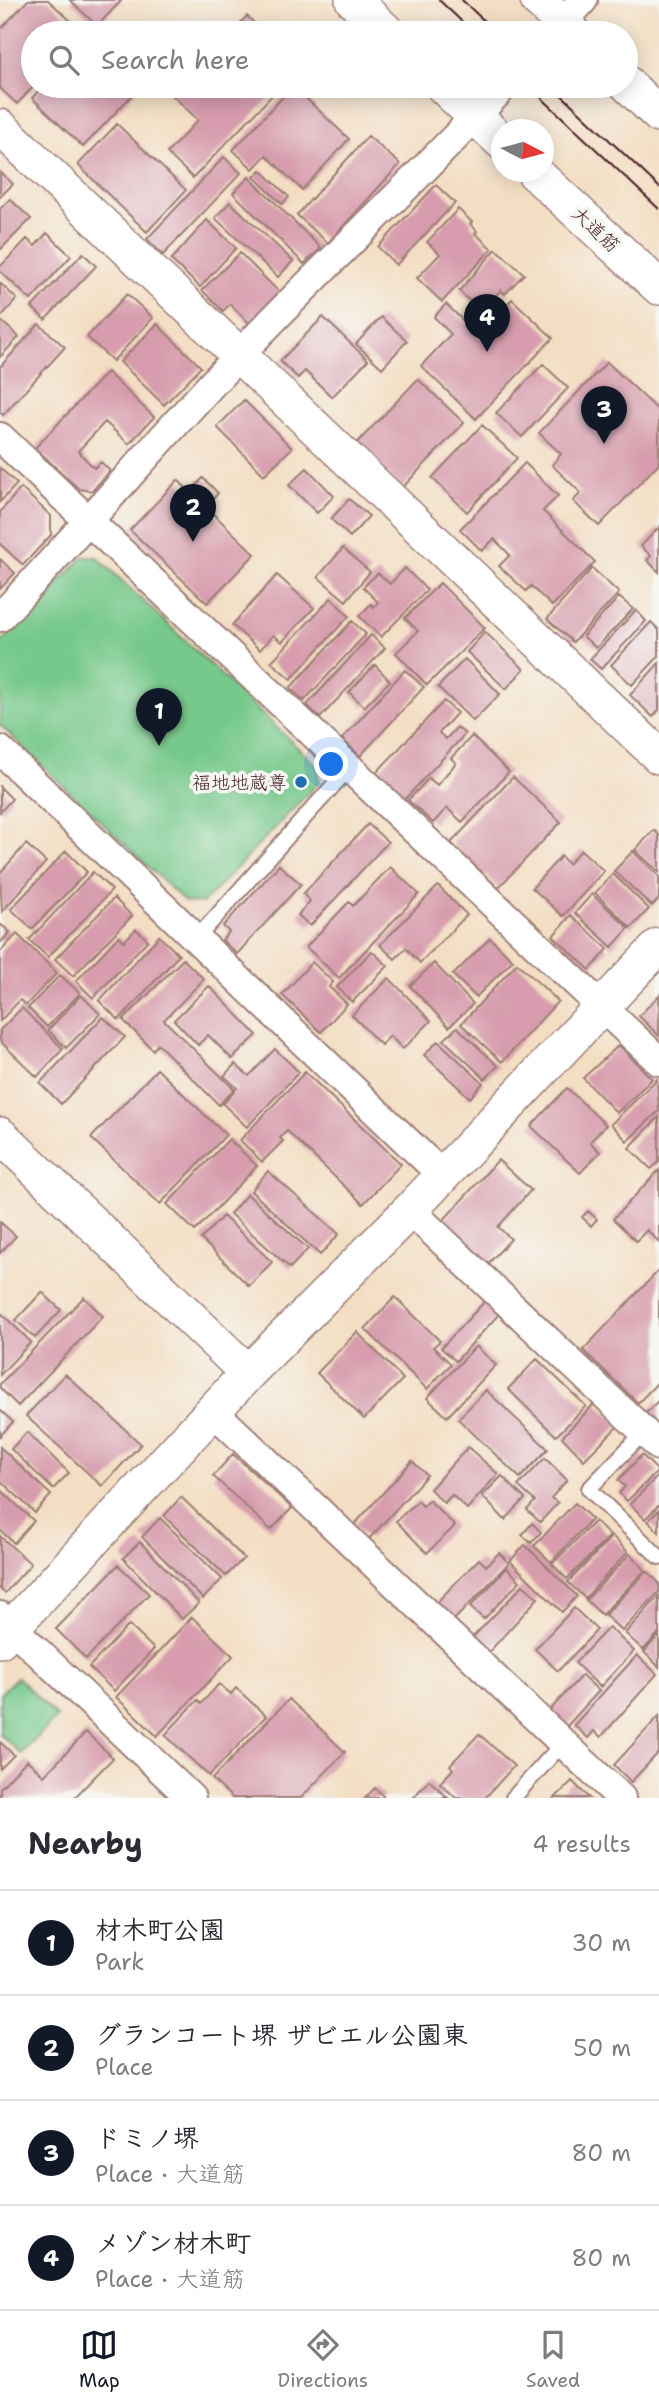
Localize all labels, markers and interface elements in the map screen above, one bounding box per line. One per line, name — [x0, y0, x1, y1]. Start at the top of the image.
search box — [21, 21, 638, 98]
icon: search — [45, 41, 83, 79]
text: Search here — [101, 42, 250, 77]
north arrow — [491, 119, 554, 182]
street label: 大道筋 — [566, 201, 625, 258]
pin: 4 — [464, 294, 510, 352]
pin: 3 — [581, 386, 627, 444]
pin: 2 — [170, 484, 216, 542]
pin: 1 — [136, 688, 182, 746]
your location — [314, 747, 348, 781]
place label: 福地地蔵尊 — [192, 770, 287, 795]
marker: 福地地蔵尊 — [293, 774, 309, 790]
text: Nearby — [28, 1823, 143, 1864]
text: 4 results — [532, 1829, 631, 1859]
text: 材木町公園 — [95, 1912, 225, 1947]
text: 1 — [46, 1928, 56, 1958]
text: 30 m — [572, 1928, 631, 1958]
text: Park — [95, 1947, 144, 1977]
text: グランコート堺 ザビエル公園東 — [95, 2017, 468, 2052]
text: 2 — [43, 2033, 59, 2063]
text: 50 m — [573, 2033, 631, 2063]
text: Place — [95, 2052, 154, 2082]
text: ドミノ堺 — [95, 2120, 199, 2155]
text: 3 — [43, 2138, 59, 2168]
text: 80 m — [572, 2138, 631, 2168]
text: Place · 大道筋 — [95, 2159, 245, 2189]
text: メゾン材木町 — [95, 2225, 251, 2260]
text: 4 — [43, 2243, 59, 2273]
text: 80 m — [572, 2243, 631, 2273]
text: Place · 大道筋 — [95, 2264, 245, 2294]
tab: Map — [79, 2326, 120, 2393]
tab: Directions — [278, 2326, 368, 2393]
tab: Saved — [526, 2326, 580, 2393]

